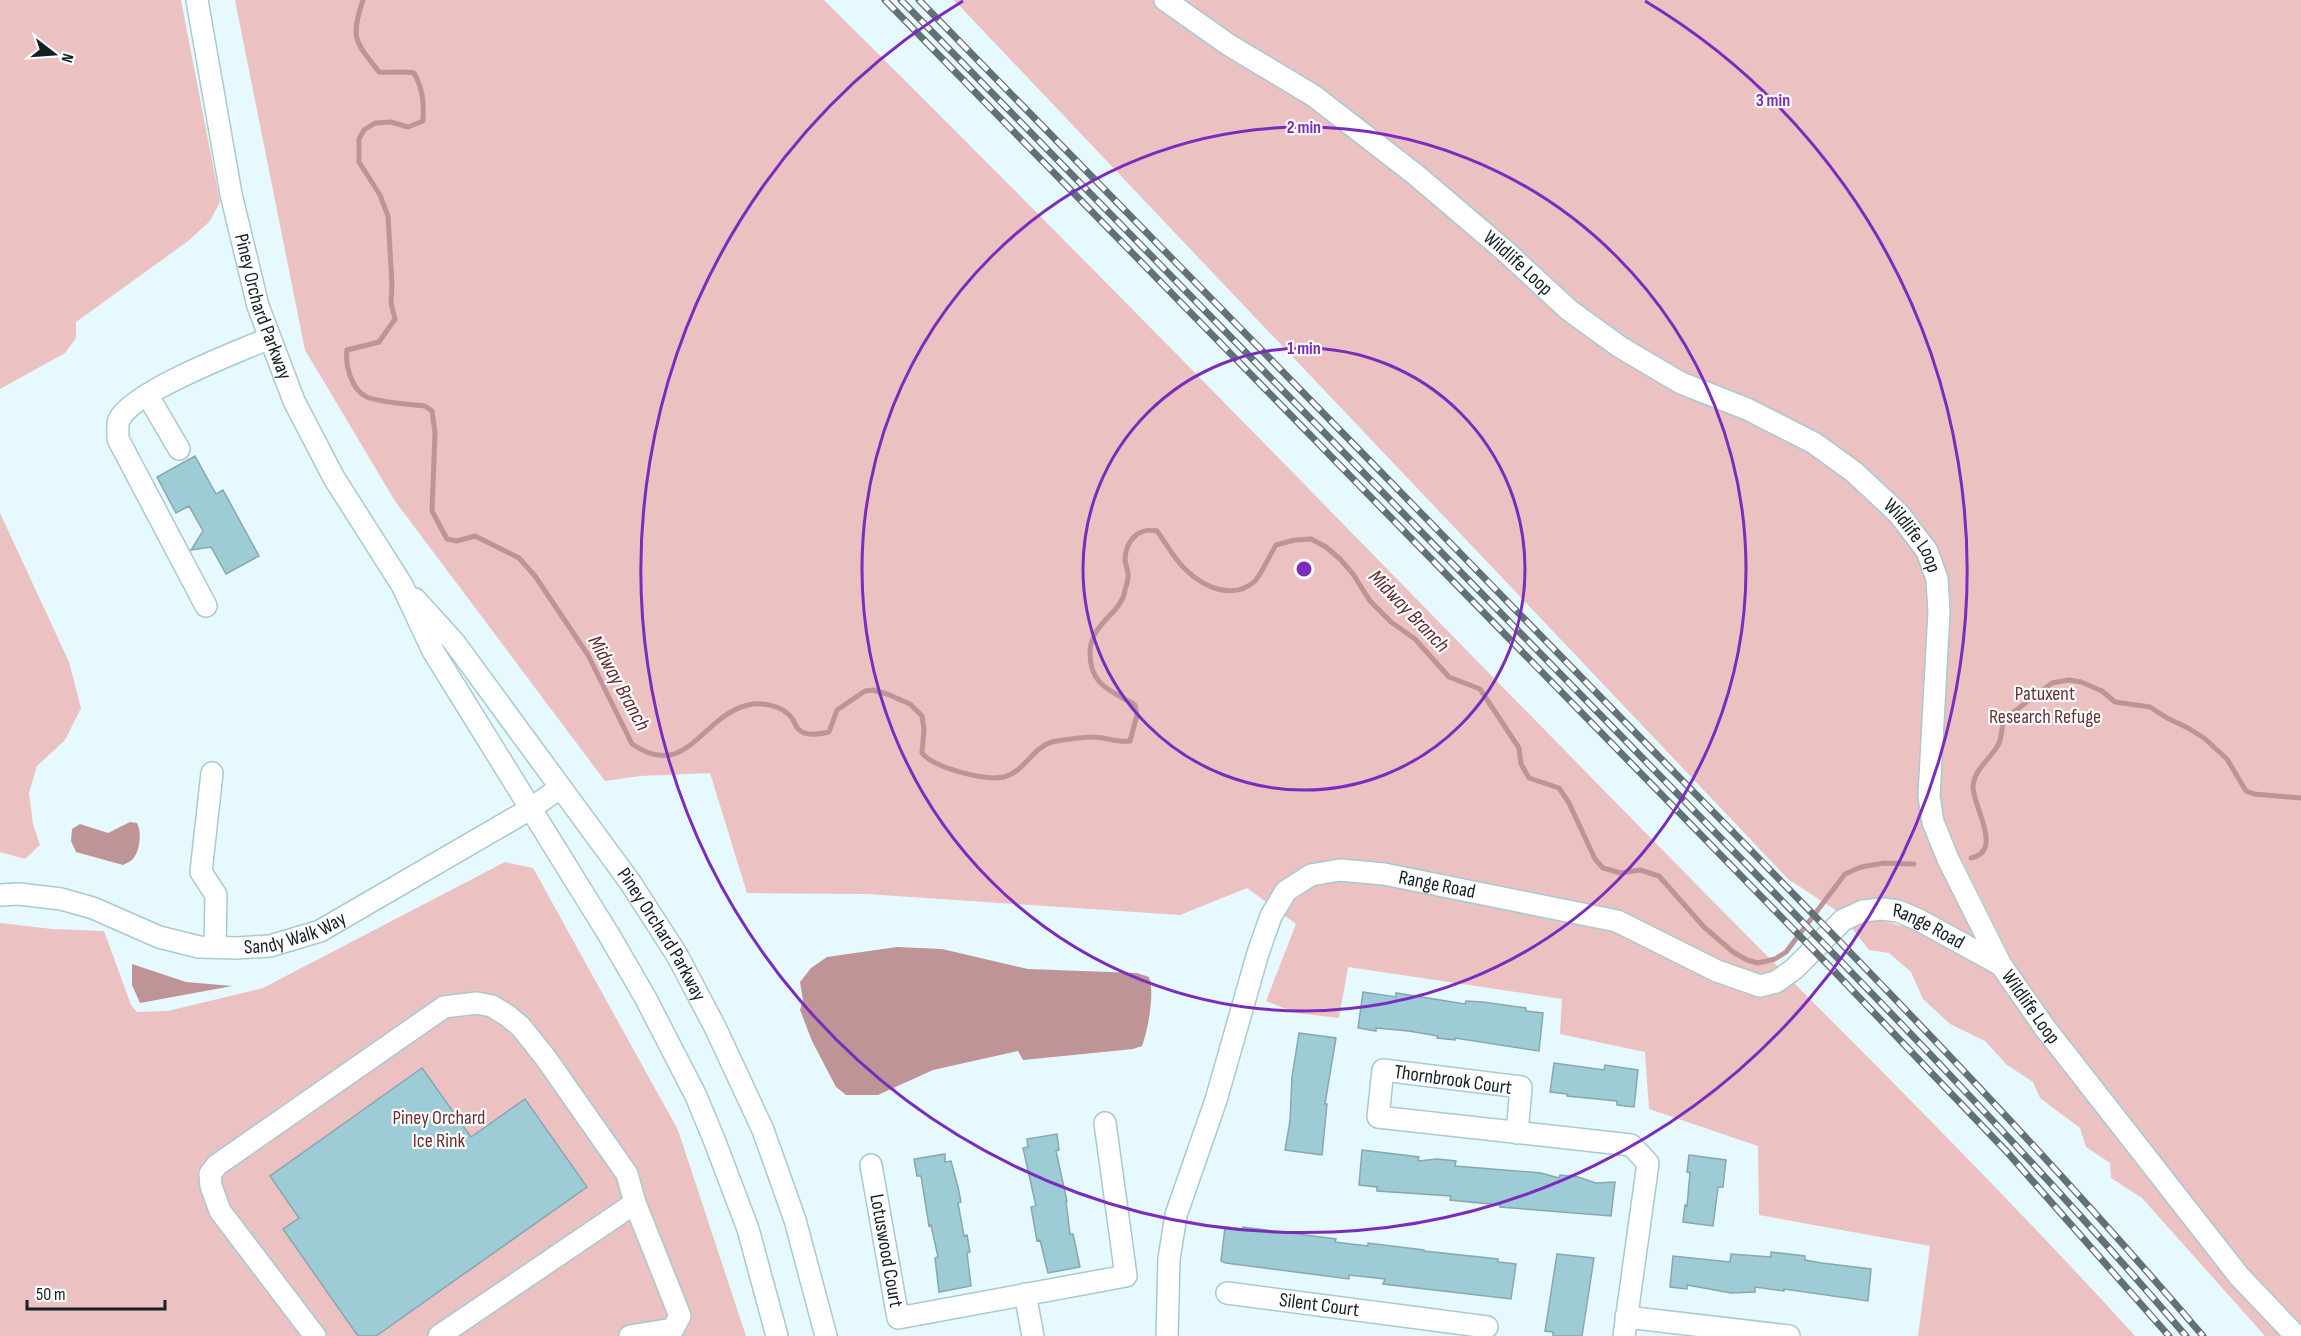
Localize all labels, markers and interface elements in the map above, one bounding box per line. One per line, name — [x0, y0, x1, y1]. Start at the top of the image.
north arrow — [24, 24, 84, 84]
text: N — [57, 51, 77, 65]
text: 3 min — [1756, 90, 1790, 111]
text: 2 min — [1287, 117, 1321, 138]
street label: Wildlife Loop — [1478, 225, 1557, 301]
street label: Piney Orchard Parkway — [229, 231, 297, 383]
text: 1 min — [1287, 338, 1321, 359]
street label: Wildlife Loop — [1878, 494, 1946, 576]
centre of rings — [1294, 559, 1314, 579]
water label: Midway Branch — [1364, 565, 1455, 658]
water label: Midway Branch — [583, 631, 655, 735]
park label: Patuxent Research Refuge — [1989, 682, 2101, 729]
street label: Piney Orchard Parkway — [612, 863, 711, 1005]
street label: Range Road — [1397, 865, 1478, 904]
street label: Range Road — [1892, 898, 1969, 955]
street label: Sandy Walk Way — [243, 906, 351, 960]
street label: Wildlife Loop — [1996, 965, 2065, 1049]
street label: Thornbrook Court — [1393, 1060, 1513, 1100]
park label: Piney Orchard Ice Rink — [393, 1106, 485, 1153]
street label: Lotuswood Court — [864, 1192, 908, 1309]
scale bar — [27, 1273, 165, 1311]
text: 50 m — [36, 1284, 66, 1305]
street label: Silent Court — [1278, 1288, 1361, 1322]

